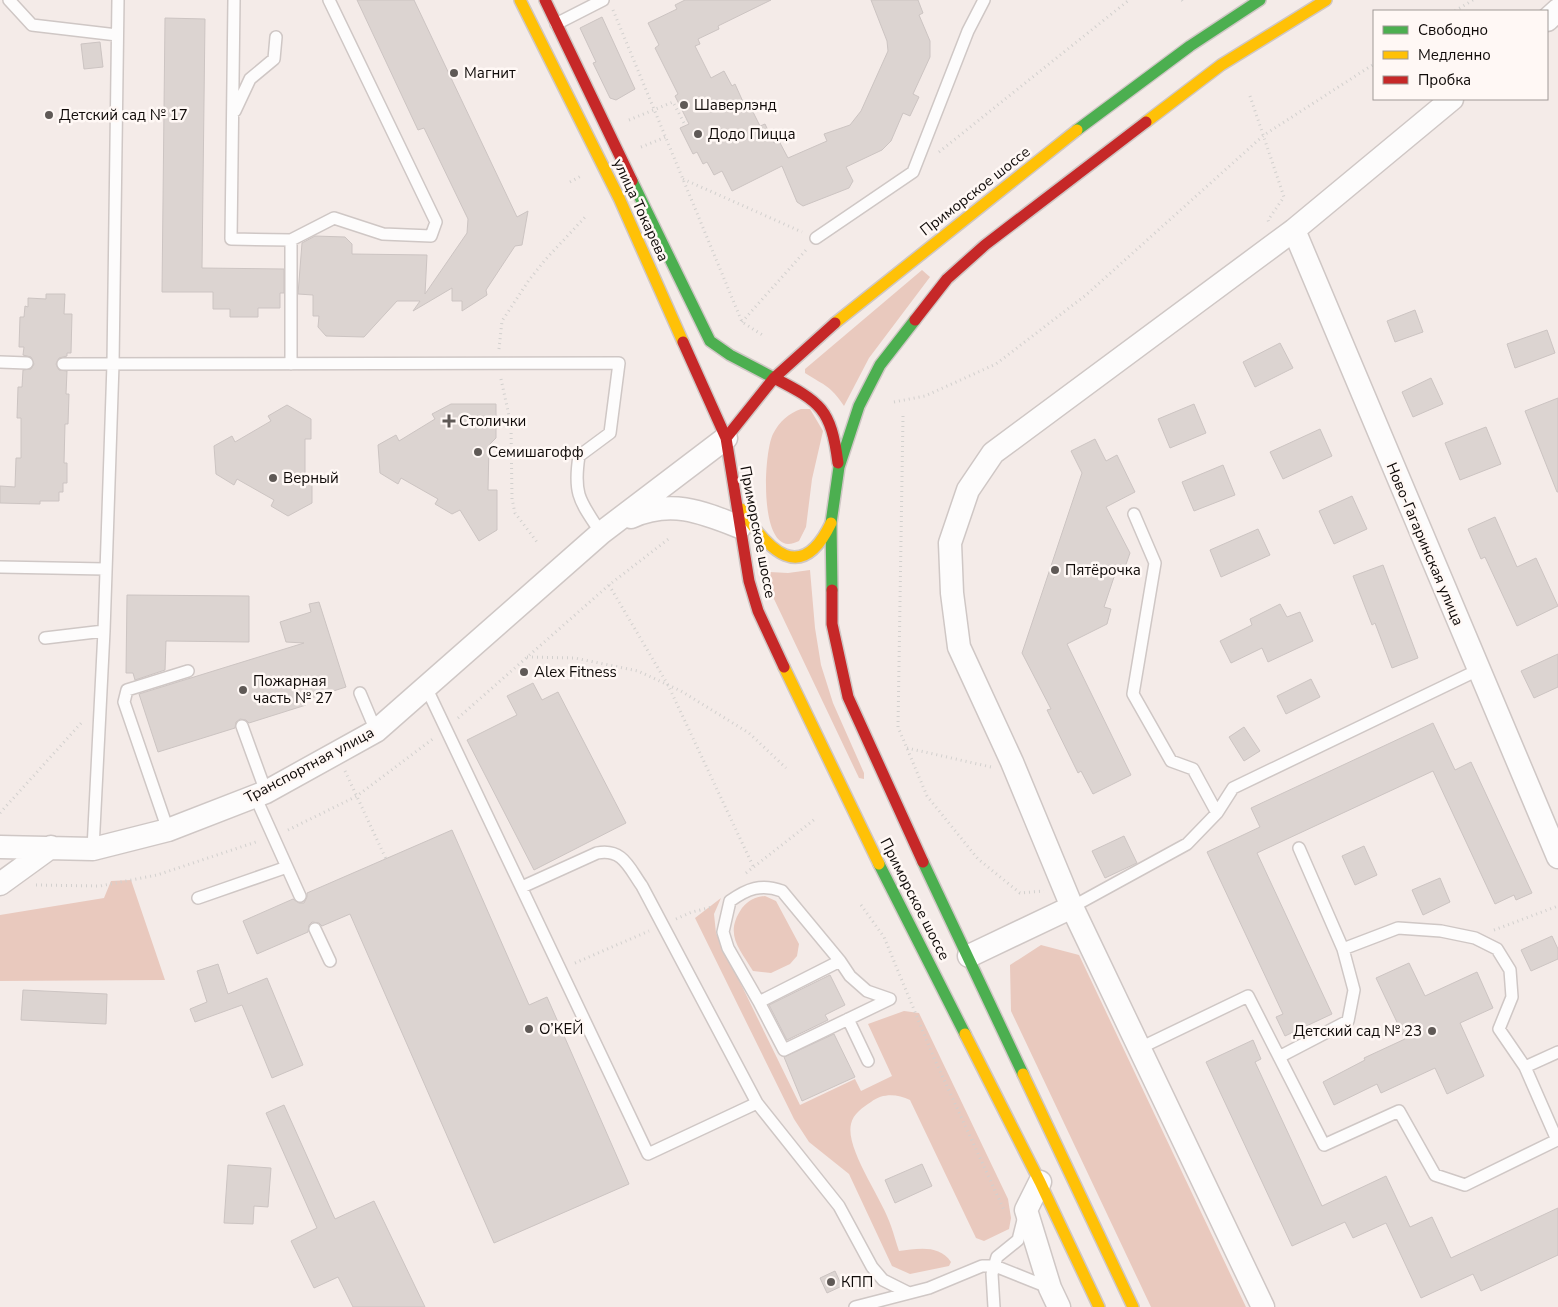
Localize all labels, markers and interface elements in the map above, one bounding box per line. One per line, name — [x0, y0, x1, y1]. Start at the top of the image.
legend — [1373, 10, 1548, 100]
text: Свободно — [1418, 20, 1488, 40]
text: Медленно — [1418, 45, 1491, 65]
place label: Магнит — [464, 63, 516, 83]
marker: Магнит — [448, 67, 460, 79]
text: Пробка — [1418, 70, 1471, 90]
place label: Шаверлэнд — [694, 95, 777, 115]
marker: Шаверлэнд — [678, 99, 690, 111]
place label: Детский сад № 17 — [59, 105, 188, 125]
marker: Детский сад № 17 — [43, 109, 55, 121]
place label: Додо Пицца — [708, 124, 796, 144]
marker: Додо Пицца — [692, 128, 704, 140]
street label: Приморское шоссе — [916, 142, 1034, 240]
street label: улица Токарева — [608, 155, 674, 265]
place label: Столички — [459, 411, 526, 431]
marker: Столички — [443, 415, 455, 427]
place label: Семишагофф — [488, 442, 584, 462]
marker: Семишагофф — [472, 446, 484, 458]
street label: Ново-Гагаринская улица — [1382, 459, 1468, 629]
street label: Приморское шоссе — [735, 464, 781, 600]
place label: Верный — [283, 468, 339, 488]
marker: Верный — [267, 472, 279, 484]
place label: Пятёрочка — [1065, 560, 1141, 580]
marker: Пятёрочка — [1049, 564, 1061, 576]
place label: Alex Fitness — [534, 662, 617, 682]
marker: Alex Fitness — [518, 666, 530, 678]
place label: Пожарная часть № 27 — [253, 671, 333, 708]
marker: Пожарная часть № 27 — [237, 684, 249, 696]
street label: Транспортная улица — [241, 722, 377, 808]
street label: Приморское шоссе — [876, 835, 954, 963]
place label: О’КЕЙ — [539, 1019, 583, 1039]
place label: Детский сад № 23 — [1293, 1021, 1422, 1041]
marker: О’КЕЙ — [523, 1023, 535, 1035]
marker: Детский сад № 23 — [1426, 1025, 1438, 1037]
place label: КПП — [841, 1272, 873, 1292]
marker: КПП — [825, 1276, 837, 1288]

